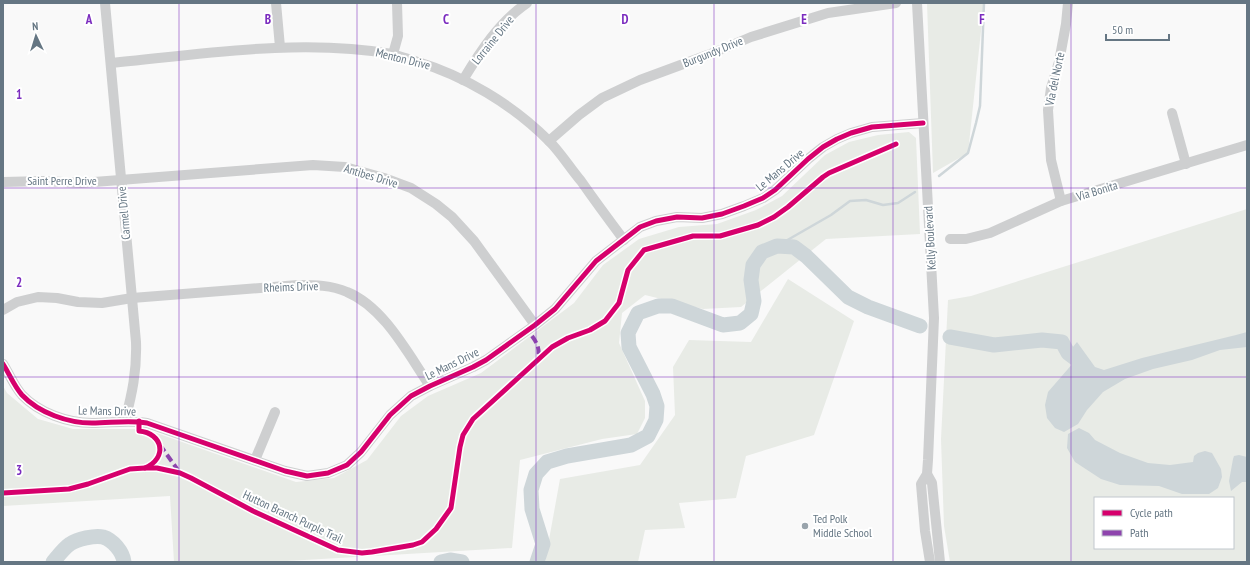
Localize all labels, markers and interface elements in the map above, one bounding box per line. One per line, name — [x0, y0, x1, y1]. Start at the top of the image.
text: A — [85, 11, 93, 28]
text: B — [265, 11, 271, 28]
text: C — [443, 11, 449, 28]
text: D — [622, 11, 629, 28]
text: E — [801, 11, 807, 28]
text: F — [979, 11, 985, 28]
street label: Lorraine Drive — [468, 12, 517, 67]
north arrow — [16, 16, 56, 56]
scale bar — [1106, 16, 1169, 42]
text: N — [32, 19, 39, 33]
text: 50 m — [1112, 22, 1133, 37]
street label: Burgundy Drive — [681, 33, 745, 70]
street label: Menton Drive — [374, 44, 432, 73]
street label: Via del Norte — [1041, 51, 1068, 108]
text: 1 — [16, 86, 22, 103]
street label: Le Mans Drive — [753, 145, 807, 194]
street label: Antibes Drive — [342, 160, 400, 191]
street label: Saint Perre Drive — [27, 173, 97, 188]
street label: Via Bonita — [1073, 177, 1119, 204]
street label: Carmel Drive — [114, 186, 133, 240]
street label: Kelly Boulevard — [920, 206, 939, 270]
text: 2 — [16, 274, 22, 291]
street label: Rheims Drive — [263, 278, 319, 295]
street label: Le Mans Drive — [422, 344, 481, 383]
street label: Le Mans Drive — [78, 402, 136, 419]
text: 3 — [16, 462, 22, 479]
street label: Hutton Branch Purple Trail — [241, 487, 346, 546]
legend — [1094, 497, 1234, 549]
text: Cycle path — [1130, 505, 1173, 520]
place label: Ted Polk Middle School — [813, 511, 872, 540]
marker: Ted Polk Middle School — [800, 521, 810, 531]
text: Path — [1130, 525, 1148, 540]

